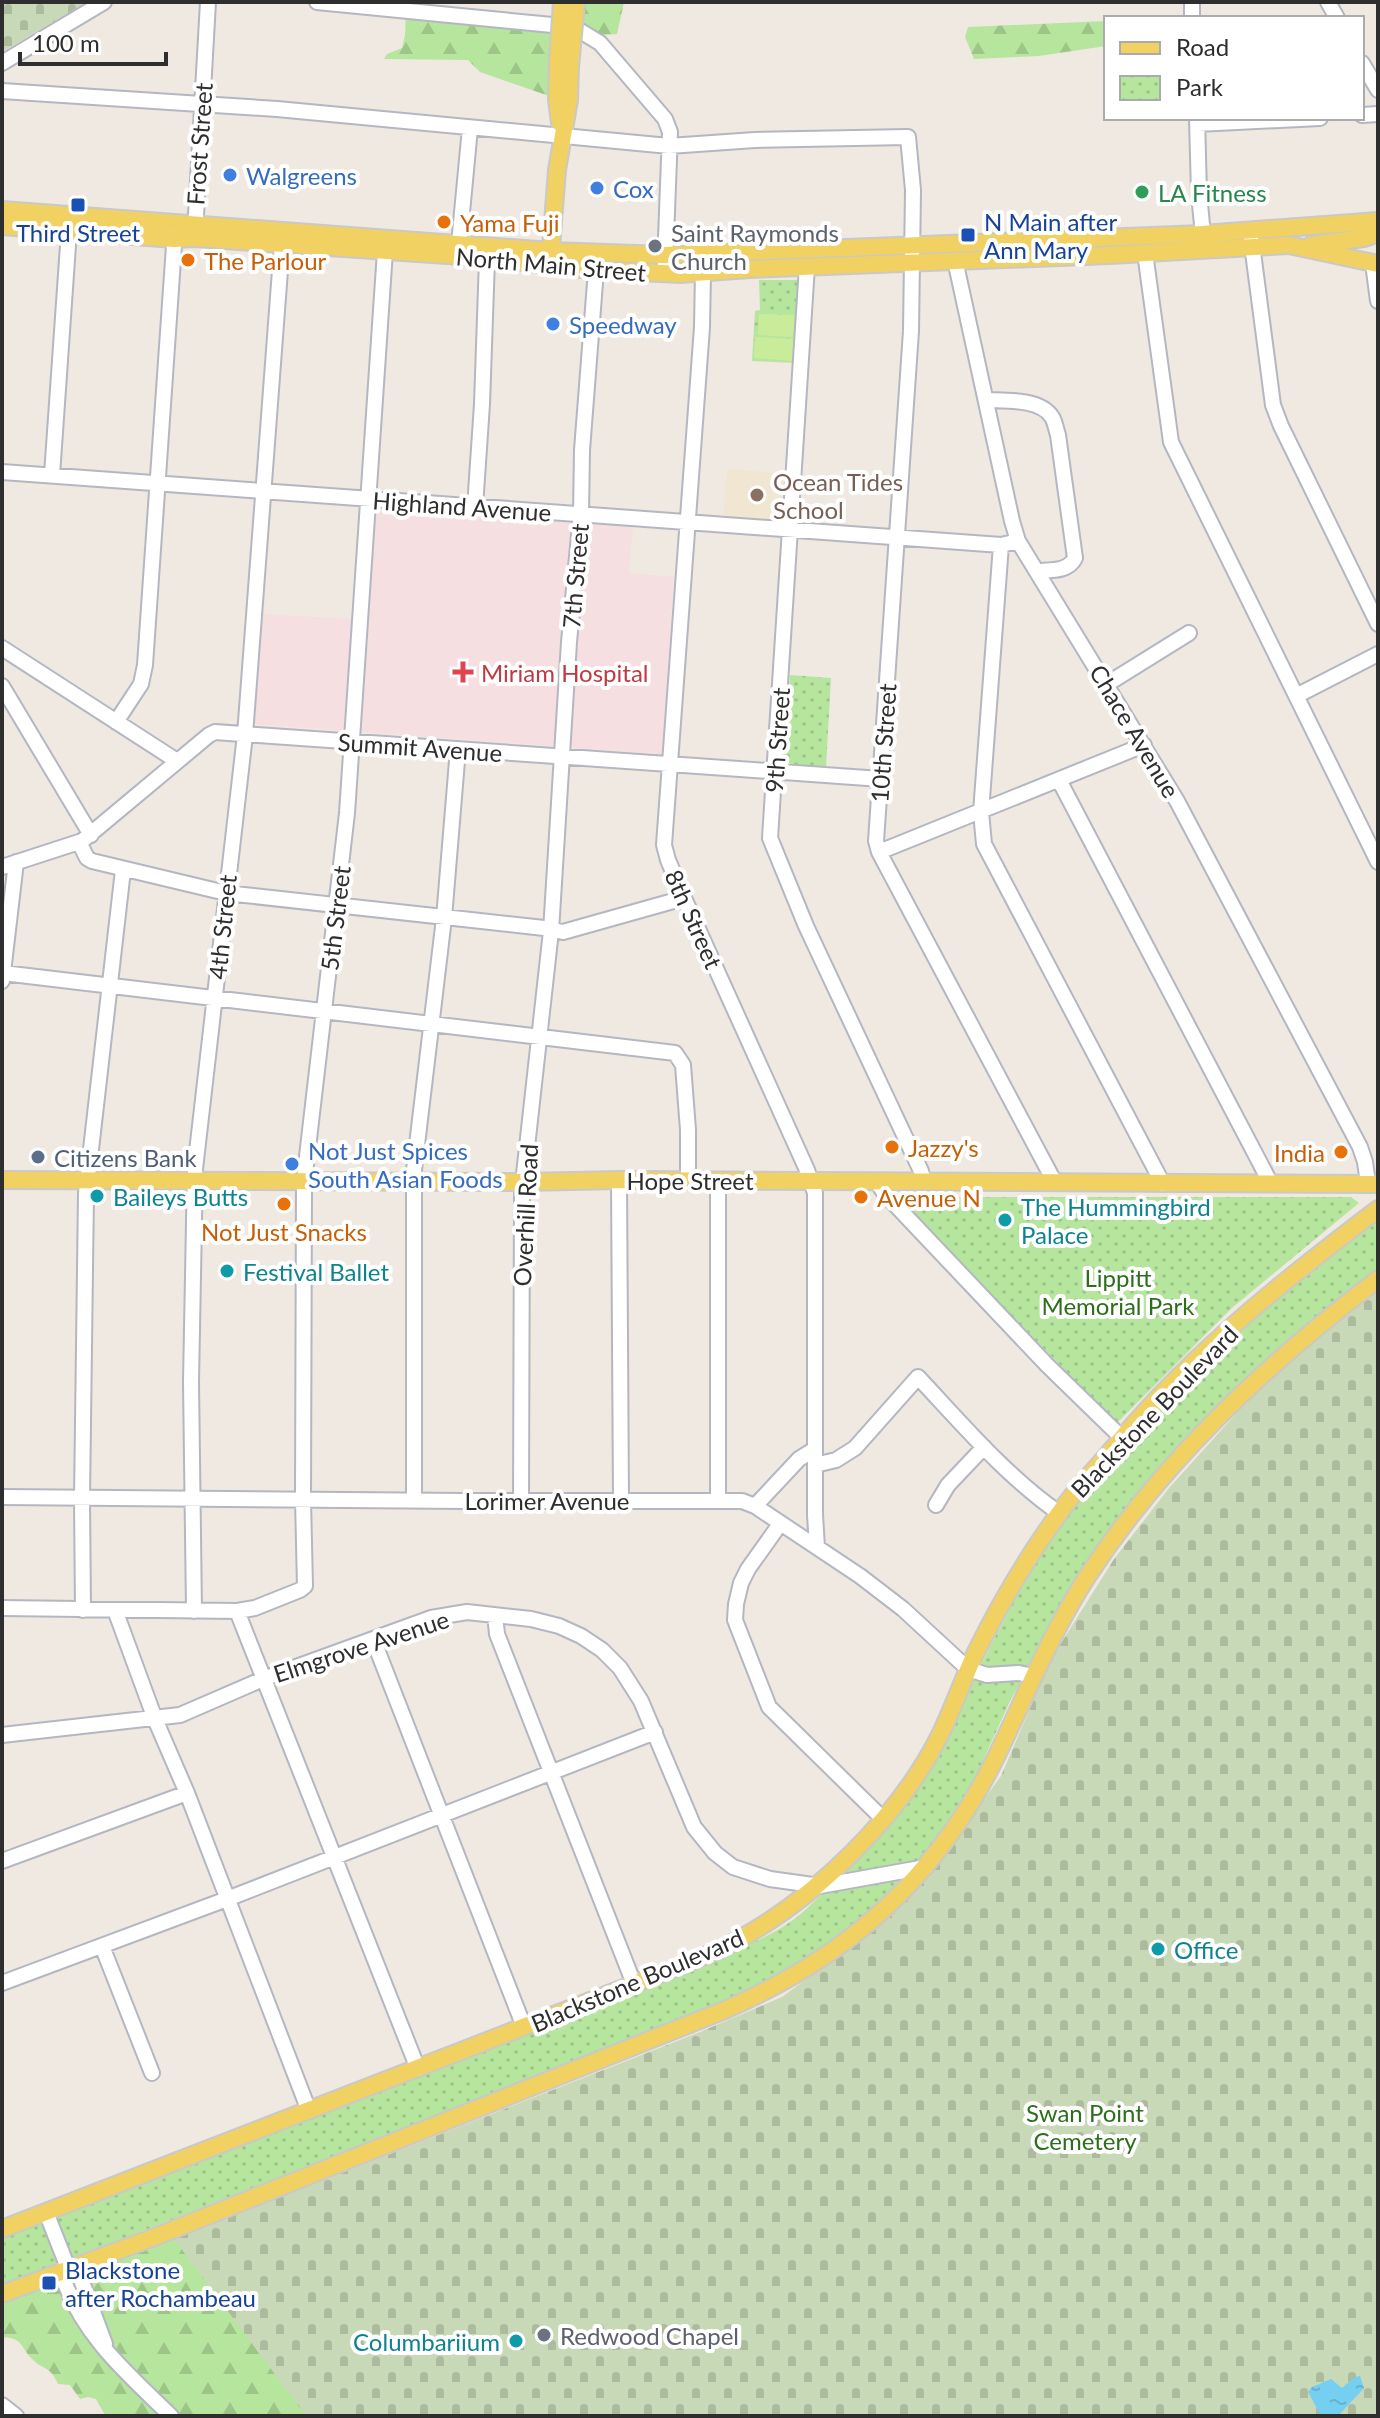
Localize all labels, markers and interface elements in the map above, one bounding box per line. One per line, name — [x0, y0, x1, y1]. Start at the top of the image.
scale bar — [20, 16, 166, 66]
legend — [1104, 16, 1364, 120]
text: 100 m — [32, 28, 100, 57]
text: Road — [1176, 32, 1229, 61]
text: Park — [1176, 72, 1224, 101]
street label: Frost Street — [180, 81, 218, 206]
place label: Walgreens — [246, 161, 357, 190]
marker: Walgreens — [221, 166, 239, 184]
place label: Cox — [613, 174, 654, 203]
place label: LA Fitness — [1158, 178, 1267, 207]
marker: Cox — [588, 179, 606, 197]
marker: LA Fitness — [1133, 183, 1151, 201]
marker: Third Street — [69, 196, 87, 214]
place label: N Main after Ann Mary — [984, 207, 1117, 264]
place label: Yama Fuji — [460, 208, 560, 237]
marker: Yama Fuji — [435, 213, 453, 231]
place label: Third Street — [16, 218, 140, 247]
place label: Saint Raymonds Church — [671, 218, 839, 275]
marker: N Main after Ann Mary — [959, 226, 977, 244]
marker: Saint Raymonds Church — [646, 237, 664, 255]
street label: North Main Street — [455, 241, 648, 287]
place label: The Parlour — [204, 246, 327, 275]
marker: The Parlour — [179, 251, 197, 269]
place label: Speedway — [569, 310, 677, 339]
marker: Speedway — [544, 315, 562, 333]
place label: Ocean Tides School — [773, 467, 903, 524]
street label: Highland Avenue — [372, 485, 552, 527]
marker: Ocean Tides School — [748, 486, 766, 504]
street label: 7th Street — [556, 522, 594, 630]
place label: Miriam Hospital — [481, 658, 649, 687]
street label: Chace Avenue — [1084, 659, 1186, 803]
marker: Miriam Hospital — [452, 661, 474, 683]
street label: 10th Street — [864, 682, 902, 803]
street label: 9th Street — [759, 686, 795, 794]
street label: Summit Avenue — [337, 727, 503, 767]
street label: 5th Street — [314, 864, 356, 972]
street label: 8th Street — [659, 865, 729, 973]
street label: 4th Street — [202, 873, 242, 981]
place label: Jazzy's — [908, 1133, 979, 1162]
place label: Not Just Spices South Asian Foods — [308, 1136, 503, 1193]
marker: Jazzy's — [883, 1138, 901, 1156]
place label: India — [1274, 1138, 1325, 1167]
place label: Citizens Bank — [54, 1143, 197, 1172]
street label: Overhill Road — [507, 1143, 543, 1287]
marker: India — [1332, 1143, 1350, 1161]
marker: Citizens Bank — [29, 1148, 47, 1166]
marker: Not Just Spices South Asian Foods — [283, 1155, 301, 1173]
street label: Hope Street — [626, 1166, 754, 1195]
place label: Baileys Butts — [113, 1182, 248, 1211]
place label: Avenue N — [877, 1183, 981, 1212]
marker: Baileys Butts — [88, 1187, 106, 1205]
marker: Avenue N — [852, 1188, 870, 1206]
place label: The Hummingbird Palace — [1021, 1192, 1211, 1249]
marker: Not Just Snacks — [275, 1195, 293, 1213]
marker: The Hummingbird Palace — [996, 1211, 1014, 1229]
place label: Not Just Snacks — [201, 1217, 367, 1246]
place label: Festival Ballet — [243, 1257, 389, 1286]
marker: Festival Ballet — [218, 1262, 236, 1280]
park label: Lippitt Memorial Park — [1041, 1263, 1195, 1320]
street label: Blackstone Boulevard — [1065, 1319, 1243, 1503]
street label: Lorimer Avenue — [465, 1486, 630, 1515]
street label: Elmgrove Avenue — [270, 1604, 452, 1688]
street label: Blackstone Boulevard — [527, 1922, 747, 2038]
place label: Office — [1174, 1935, 1238, 1964]
marker: Office — [1149, 1940, 1167, 1958]
park label: Swan Point Cemetery — [1026, 2098, 1144, 2155]
place label: Blackstone after Rochambeau — [65, 2255, 256, 2312]
marker: Blackstone after Rochambeau — [40, 2274, 58, 2292]
place label: Redwood Chapel — [560, 2321, 739, 2350]
marker: Redwood Chapel — [535, 2326, 553, 2344]
place label: Columbariium — [353, 2327, 500, 2356]
marker: Columbariium — [507, 2332, 525, 2350]

